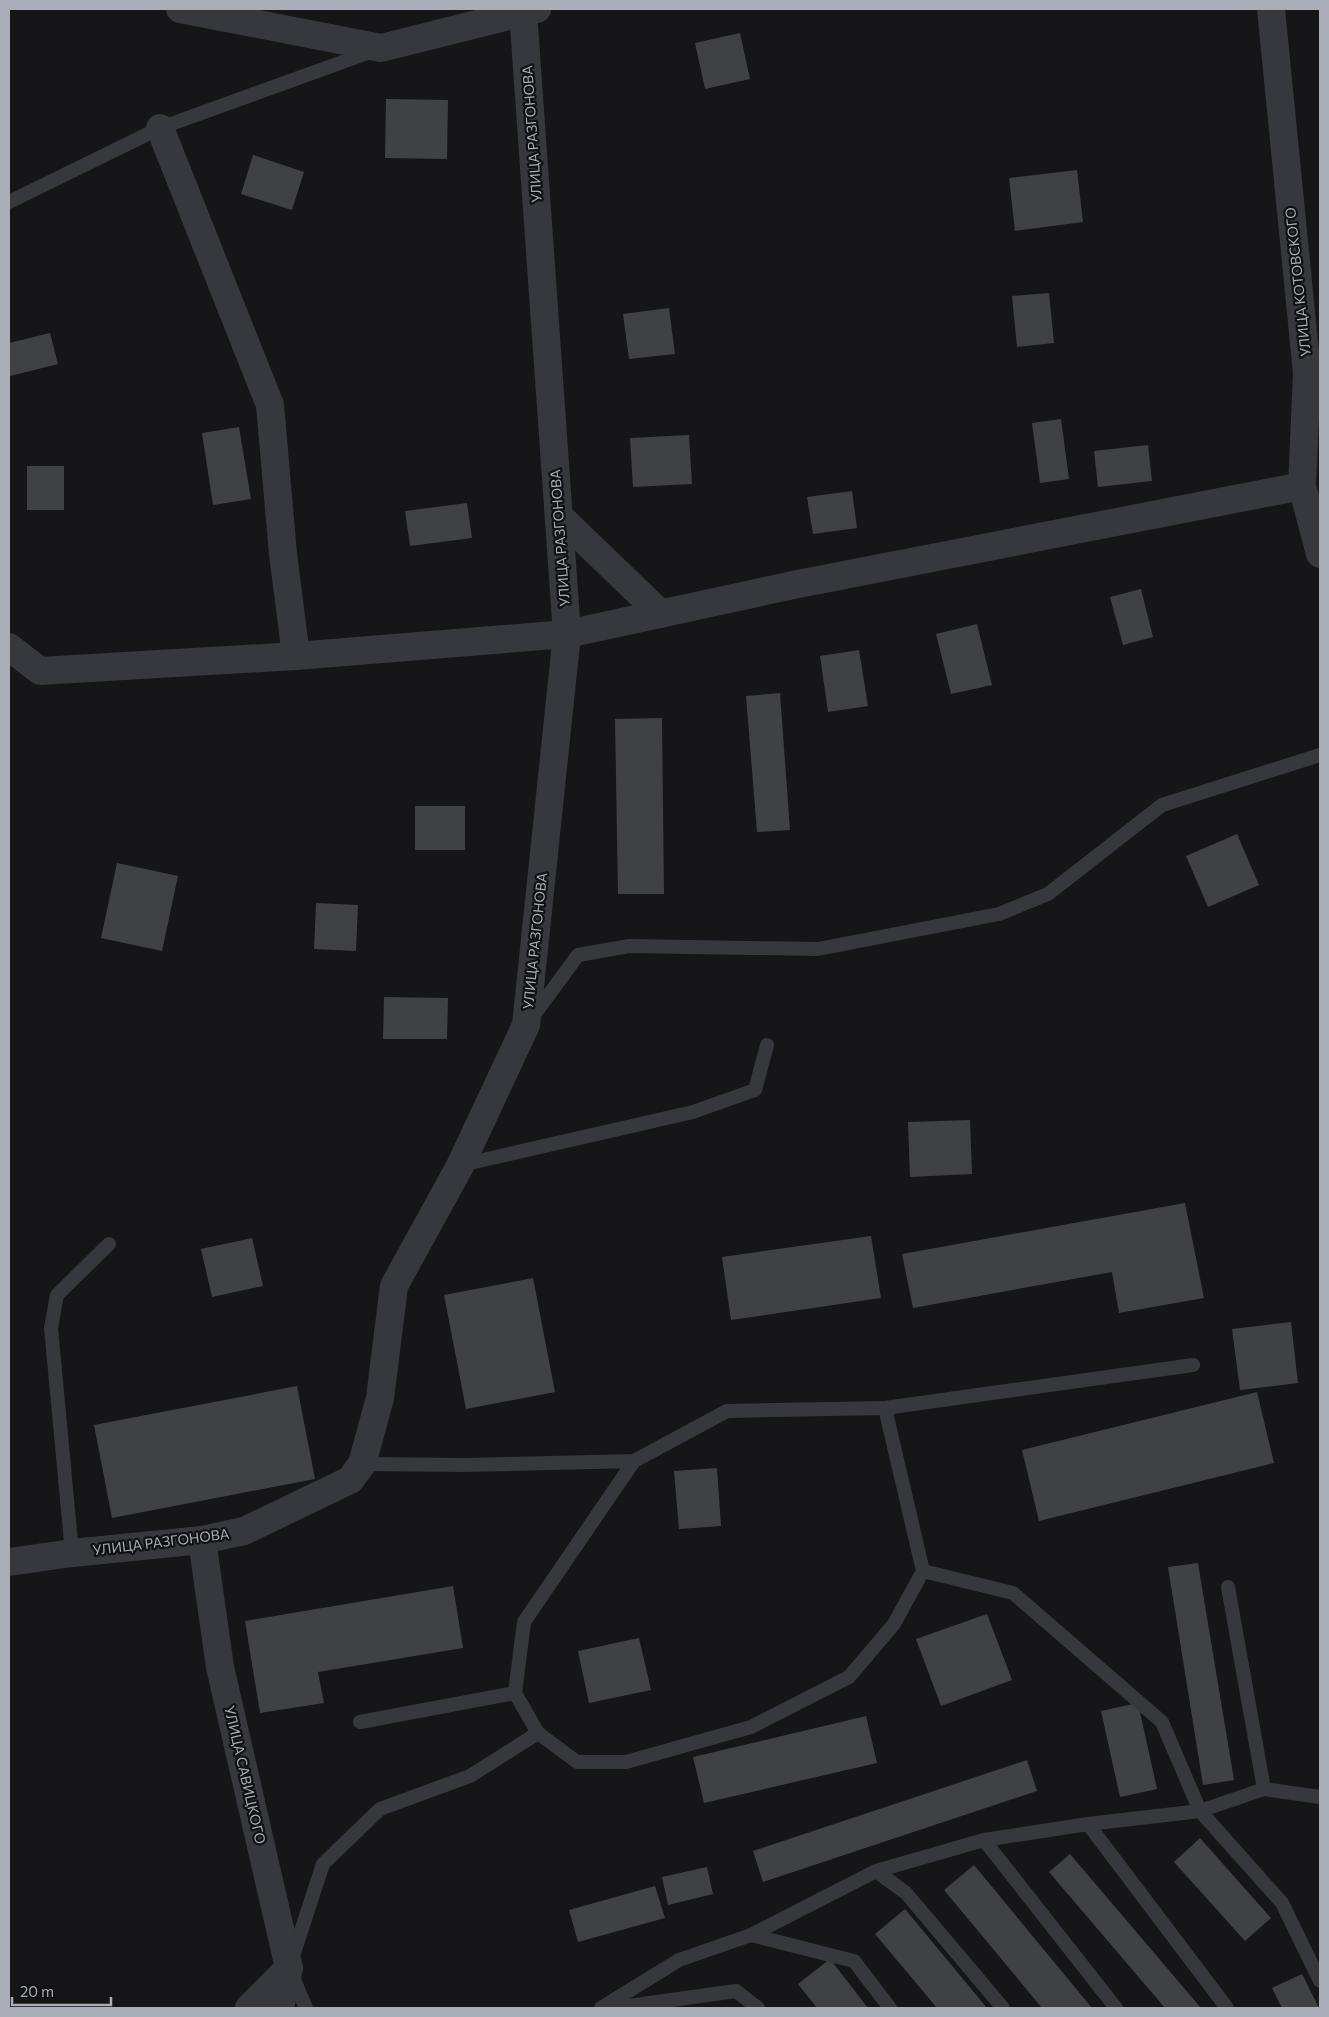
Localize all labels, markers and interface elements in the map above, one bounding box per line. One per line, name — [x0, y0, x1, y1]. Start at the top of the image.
street label: УЛИЦА РАЗГОНОВА — [518, 65, 545, 203]
street label: УЛИЦА КОТОВСКОГО — [1281, 207, 1314, 358]
street label: УЛИЦА РАЗГОНОВА — [546, 469, 573, 607]
street label: УЛИЦА РАЗГОНОВА — [519, 871, 550, 1010]
street label: УЛИЦА РАЗГОНОВА — [92, 1525, 231, 1558]
street label: УЛИЦА САВИЦКОГО — [221, 1704, 270, 1846]
scale bar — [12, 1974, 111, 2006]
text: 20 m — [20, 1982, 54, 2000]

